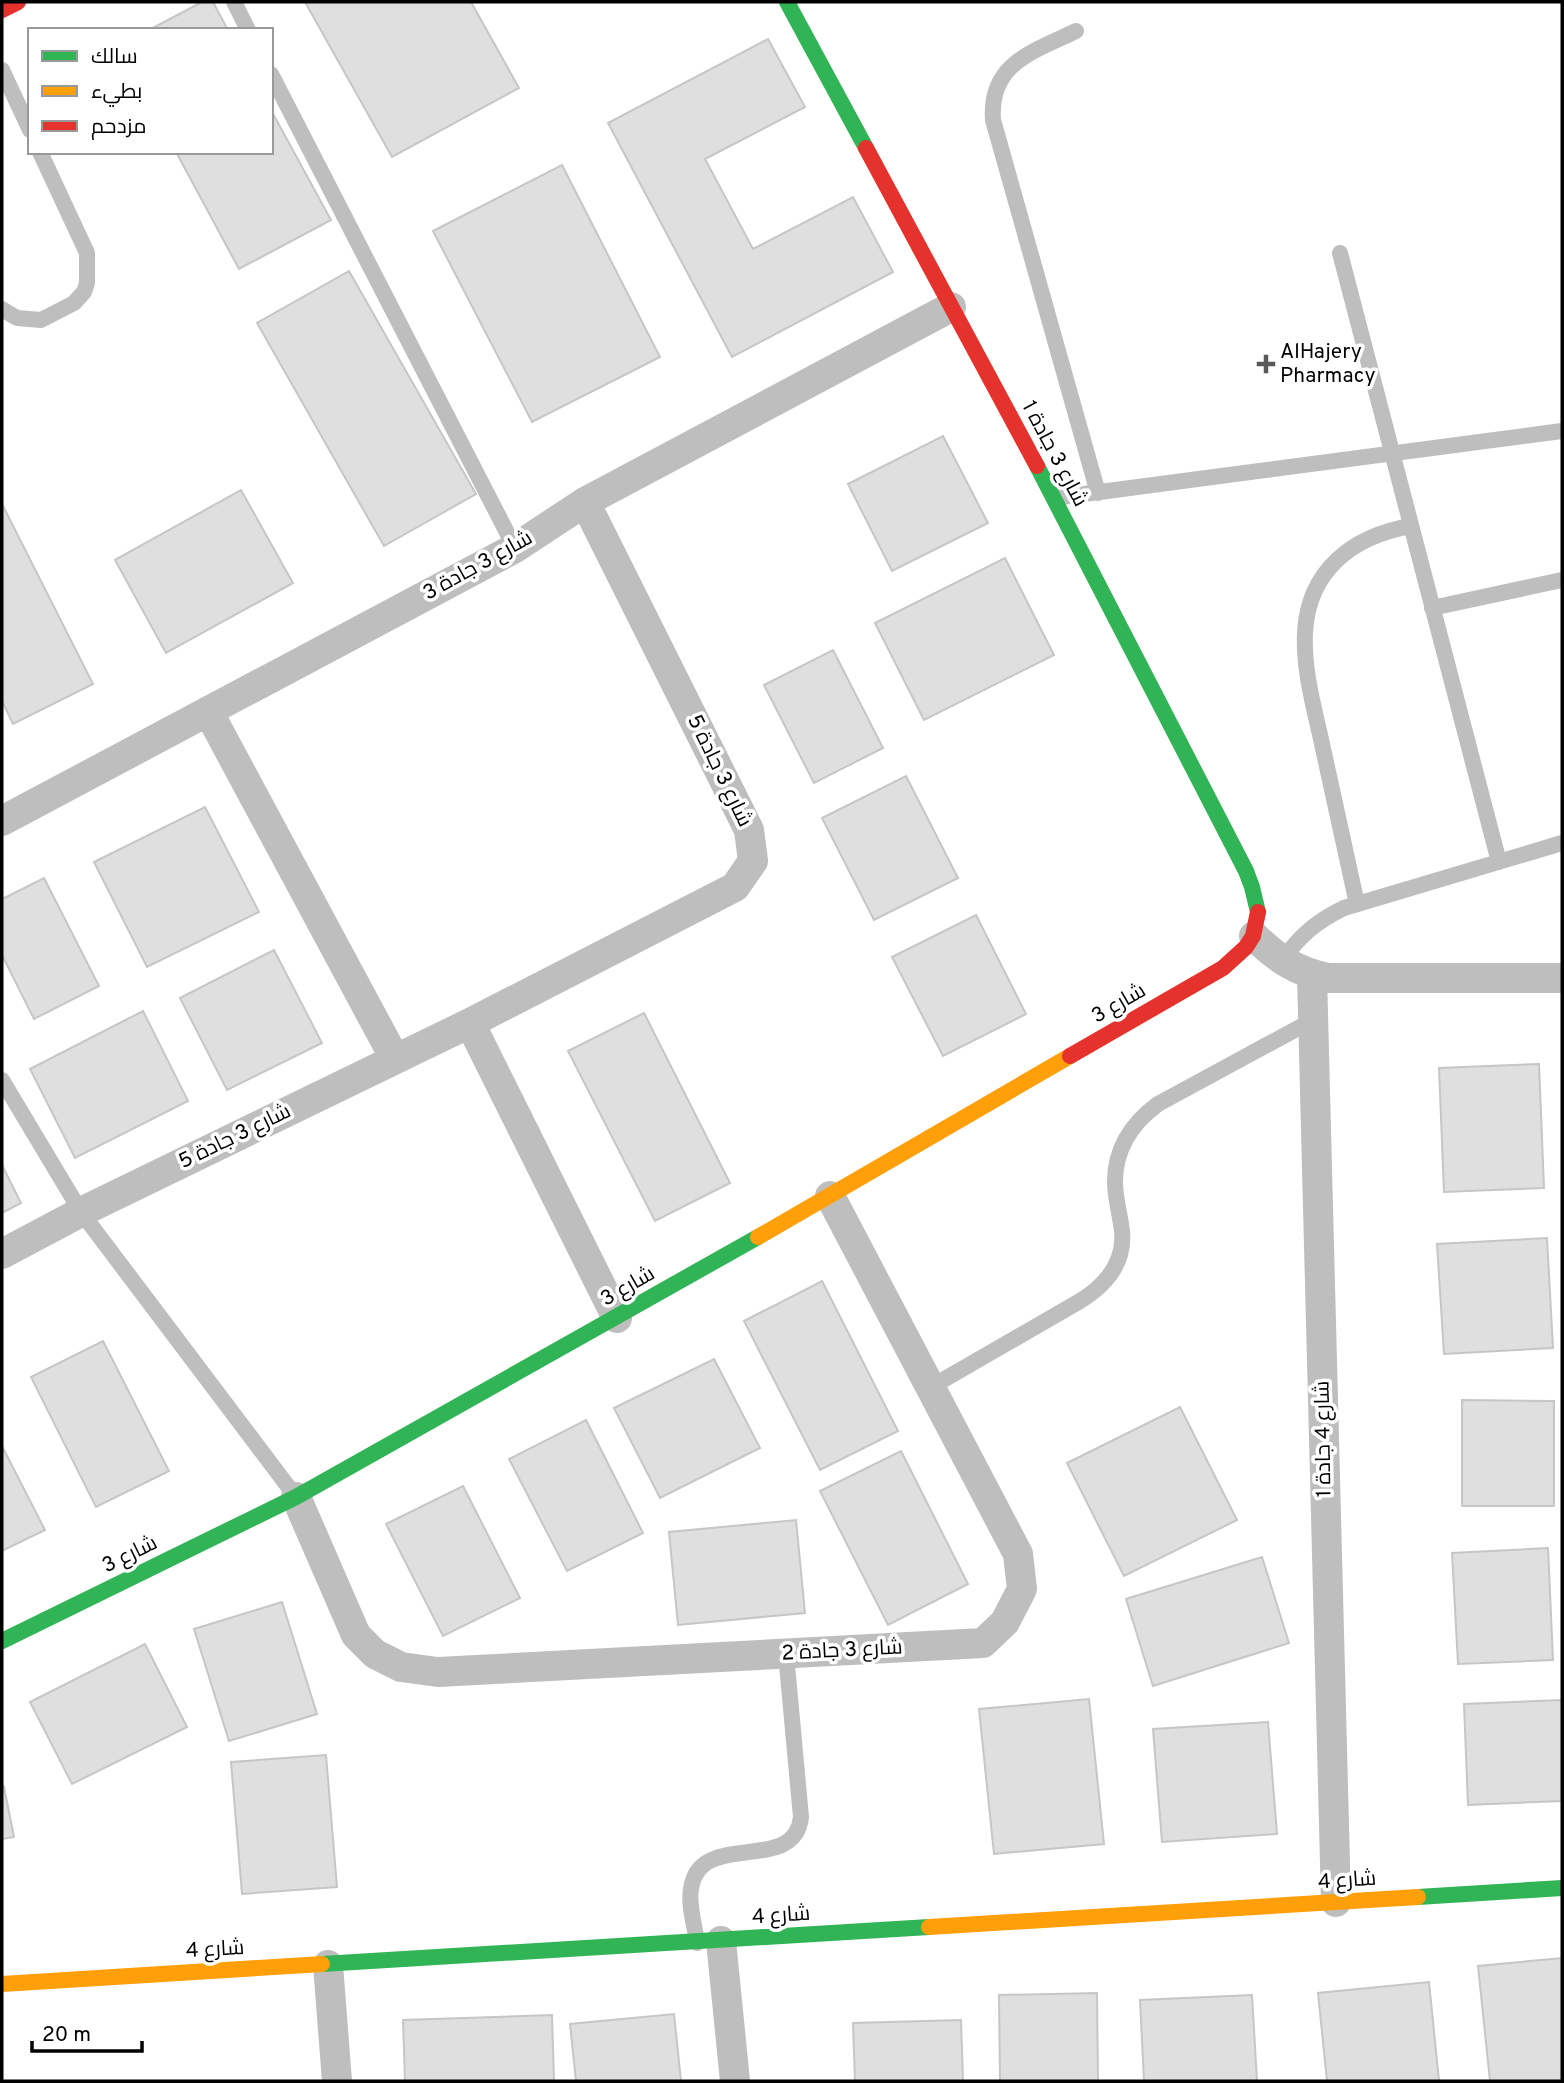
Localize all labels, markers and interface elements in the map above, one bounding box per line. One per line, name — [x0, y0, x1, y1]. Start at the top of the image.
legend — [28, 28, 273, 154]
text: سالك — [91, 44, 138, 71]
text: بطيء — [91, 79, 142, 107]
text: مزدحم — [91, 114, 146, 141]
place label: AlHajery Pharmacy — [1280, 339, 1376, 390]
marker: AlHajery Pharmacy — [1258, 356, 1274, 372]
street label: شارع 3 جادة 1 — [1015, 396, 1093, 512]
street label: شارع 3 جادة 3 — [419, 525, 537, 607]
street label: شارع 3 جادة 5 — [680, 710, 758, 832]
street label: شارع 3 — [1087, 978, 1151, 1030]
street label: شارع 3 جادة 5 — [174, 1098, 296, 1176]
street label: شارع 3 — [596, 1261, 660, 1313]
street label: شارع 4 جادة 1 — [1309, 1380, 1339, 1498]
street label: شارع 3 — [98, 1530, 162, 1580]
street label: شارع 3 جادة 2 — [781, 1634, 903, 1668]
street label: شارع 4 — [1317, 1865, 1377, 1897]
street label: شارع 4 — [751, 1900, 811, 1932]
street label: شارع 4 — [185, 1935, 245, 1965]
scale bar — [32, 2010, 142, 2054]
text: 20 m — [42, 2022, 91, 2049]

